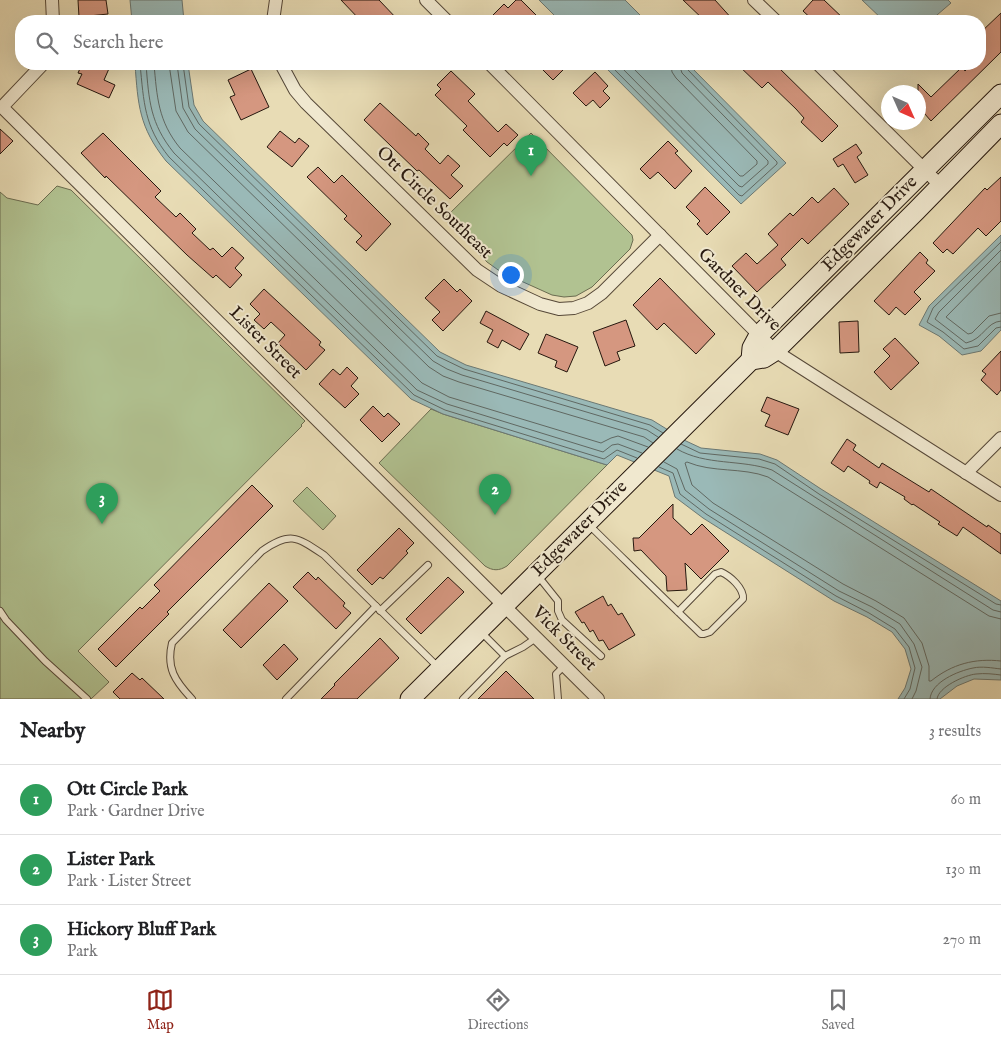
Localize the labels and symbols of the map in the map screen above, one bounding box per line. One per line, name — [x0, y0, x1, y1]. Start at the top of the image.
north arrow — [881, 85, 926, 130]
pin: 1 — [515, 135, 547, 176]
street label: Ott Circle Southeast — [371, 142, 497, 264]
street label: Edgewater Drive — [817, 171, 923, 277]
street label: Gardner Drive — [692, 243, 786, 337]
your location — [498, 262, 524, 288]
street label: Lister Street — [224, 302, 306, 384]
pin: 2 — [479, 474, 511, 515]
street label: Edgewater Drive — [527, 476, 633, 582]
pin: 3 — [86, 483, 118, 524]
street label: Vick Street — [526, 601, 601, 676]

